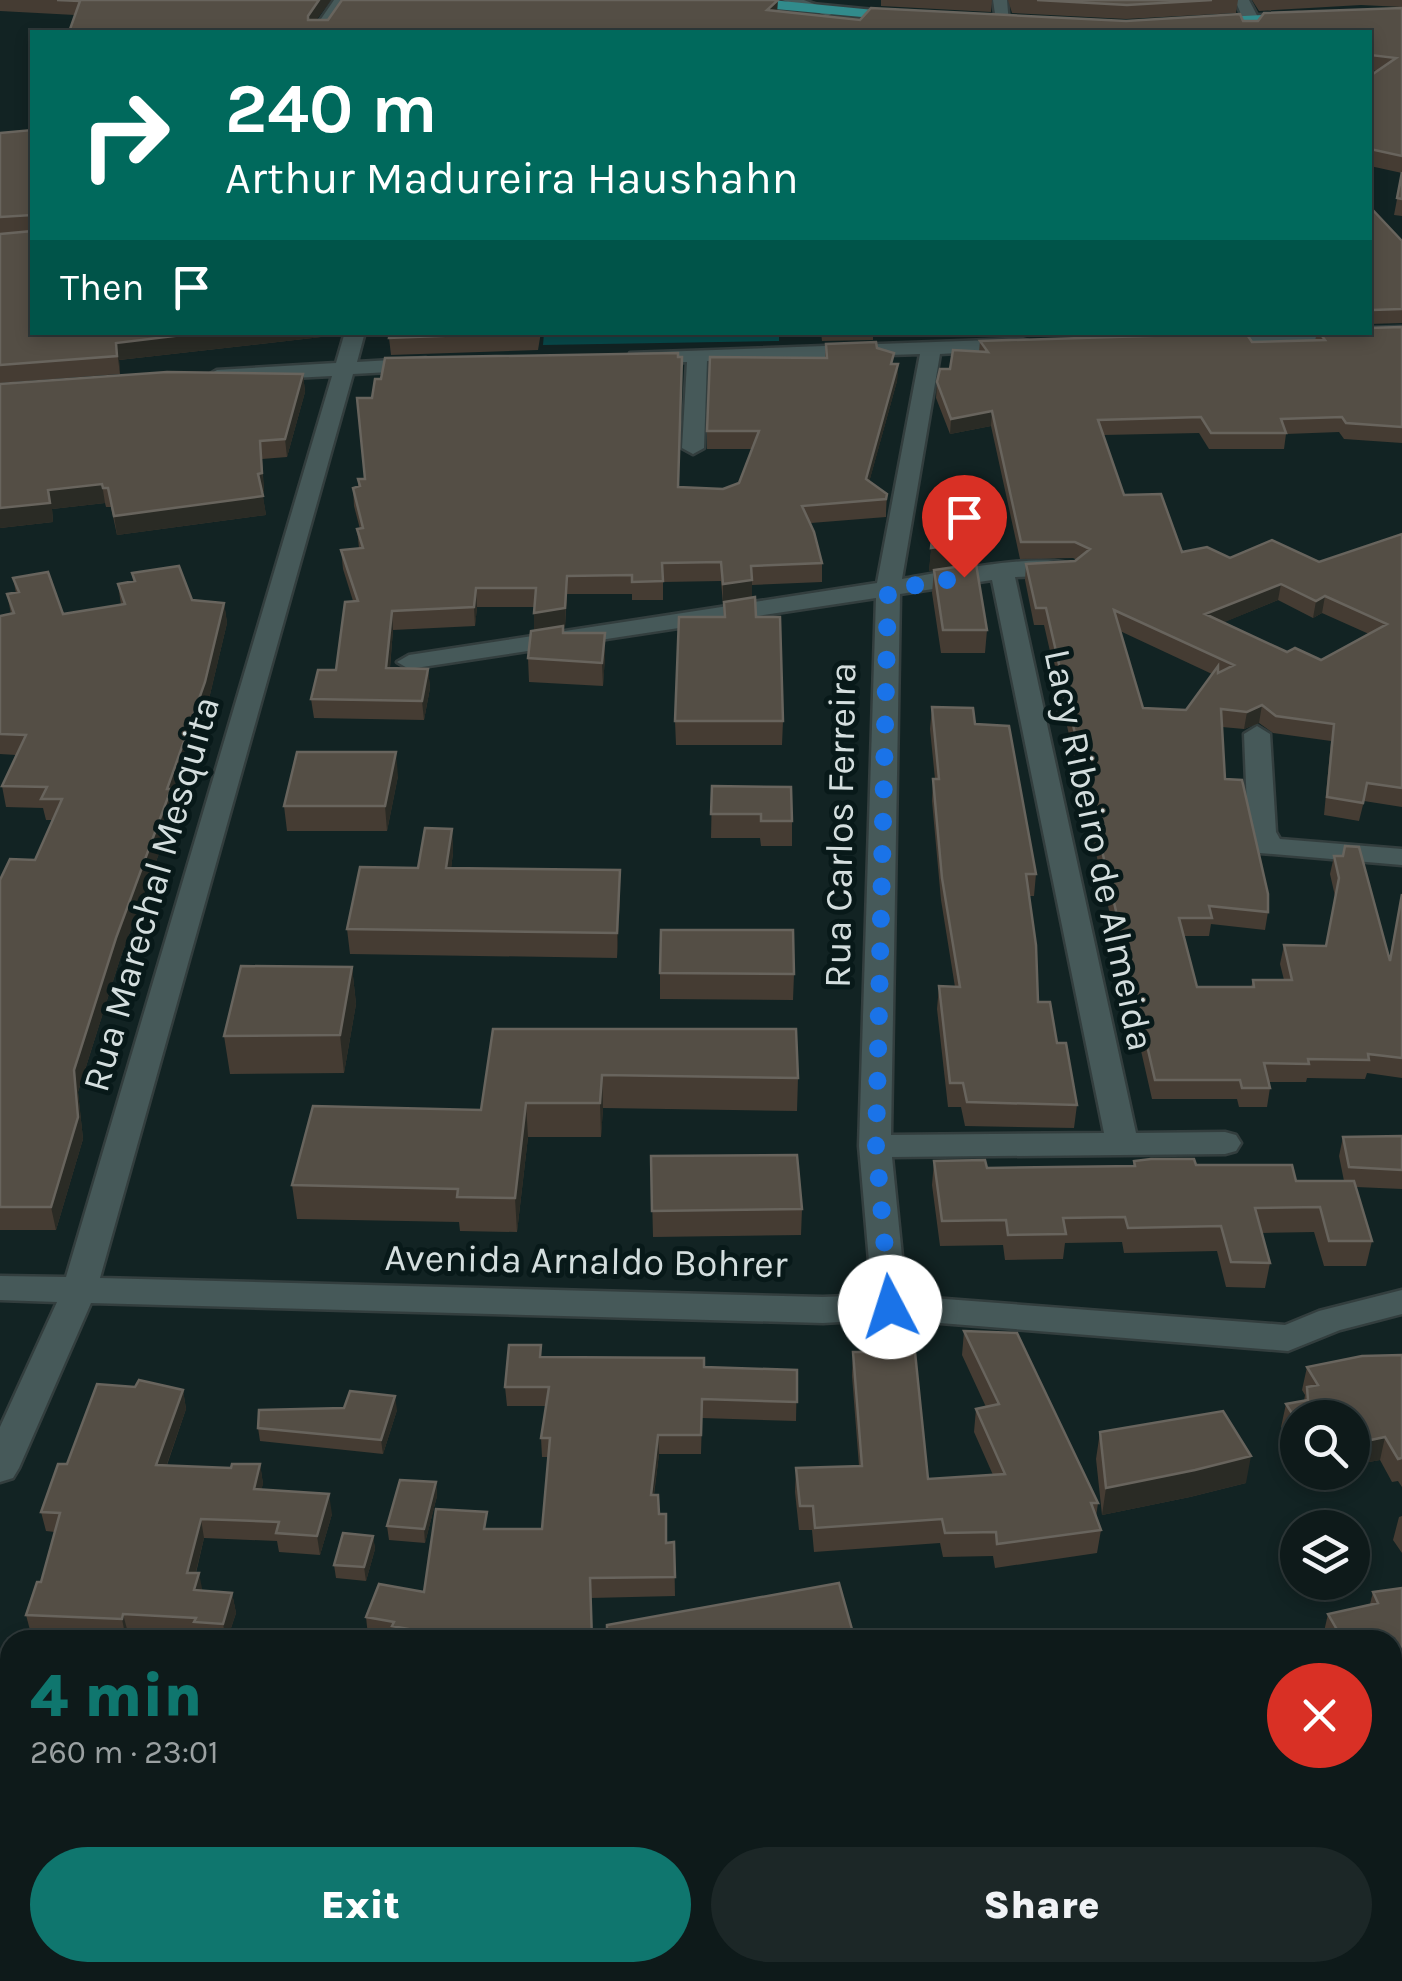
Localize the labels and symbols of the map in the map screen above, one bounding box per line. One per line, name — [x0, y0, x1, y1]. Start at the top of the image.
pin — [922, 475, 1007, 578]
street label: Lacy Ribeiro de Almeida — [1034, 645, 1164, 1055]
street label: Rua Carlos Ferreira — [815, 662, 865, 988]
street label: Rua Marechal Mesquita — [73, 691, 229, 1097]
street label: Avenida Arnaldo Bohrer — [384, 1235, 788, 1287]
position arrow — [838, 1255, 942, 1359]

